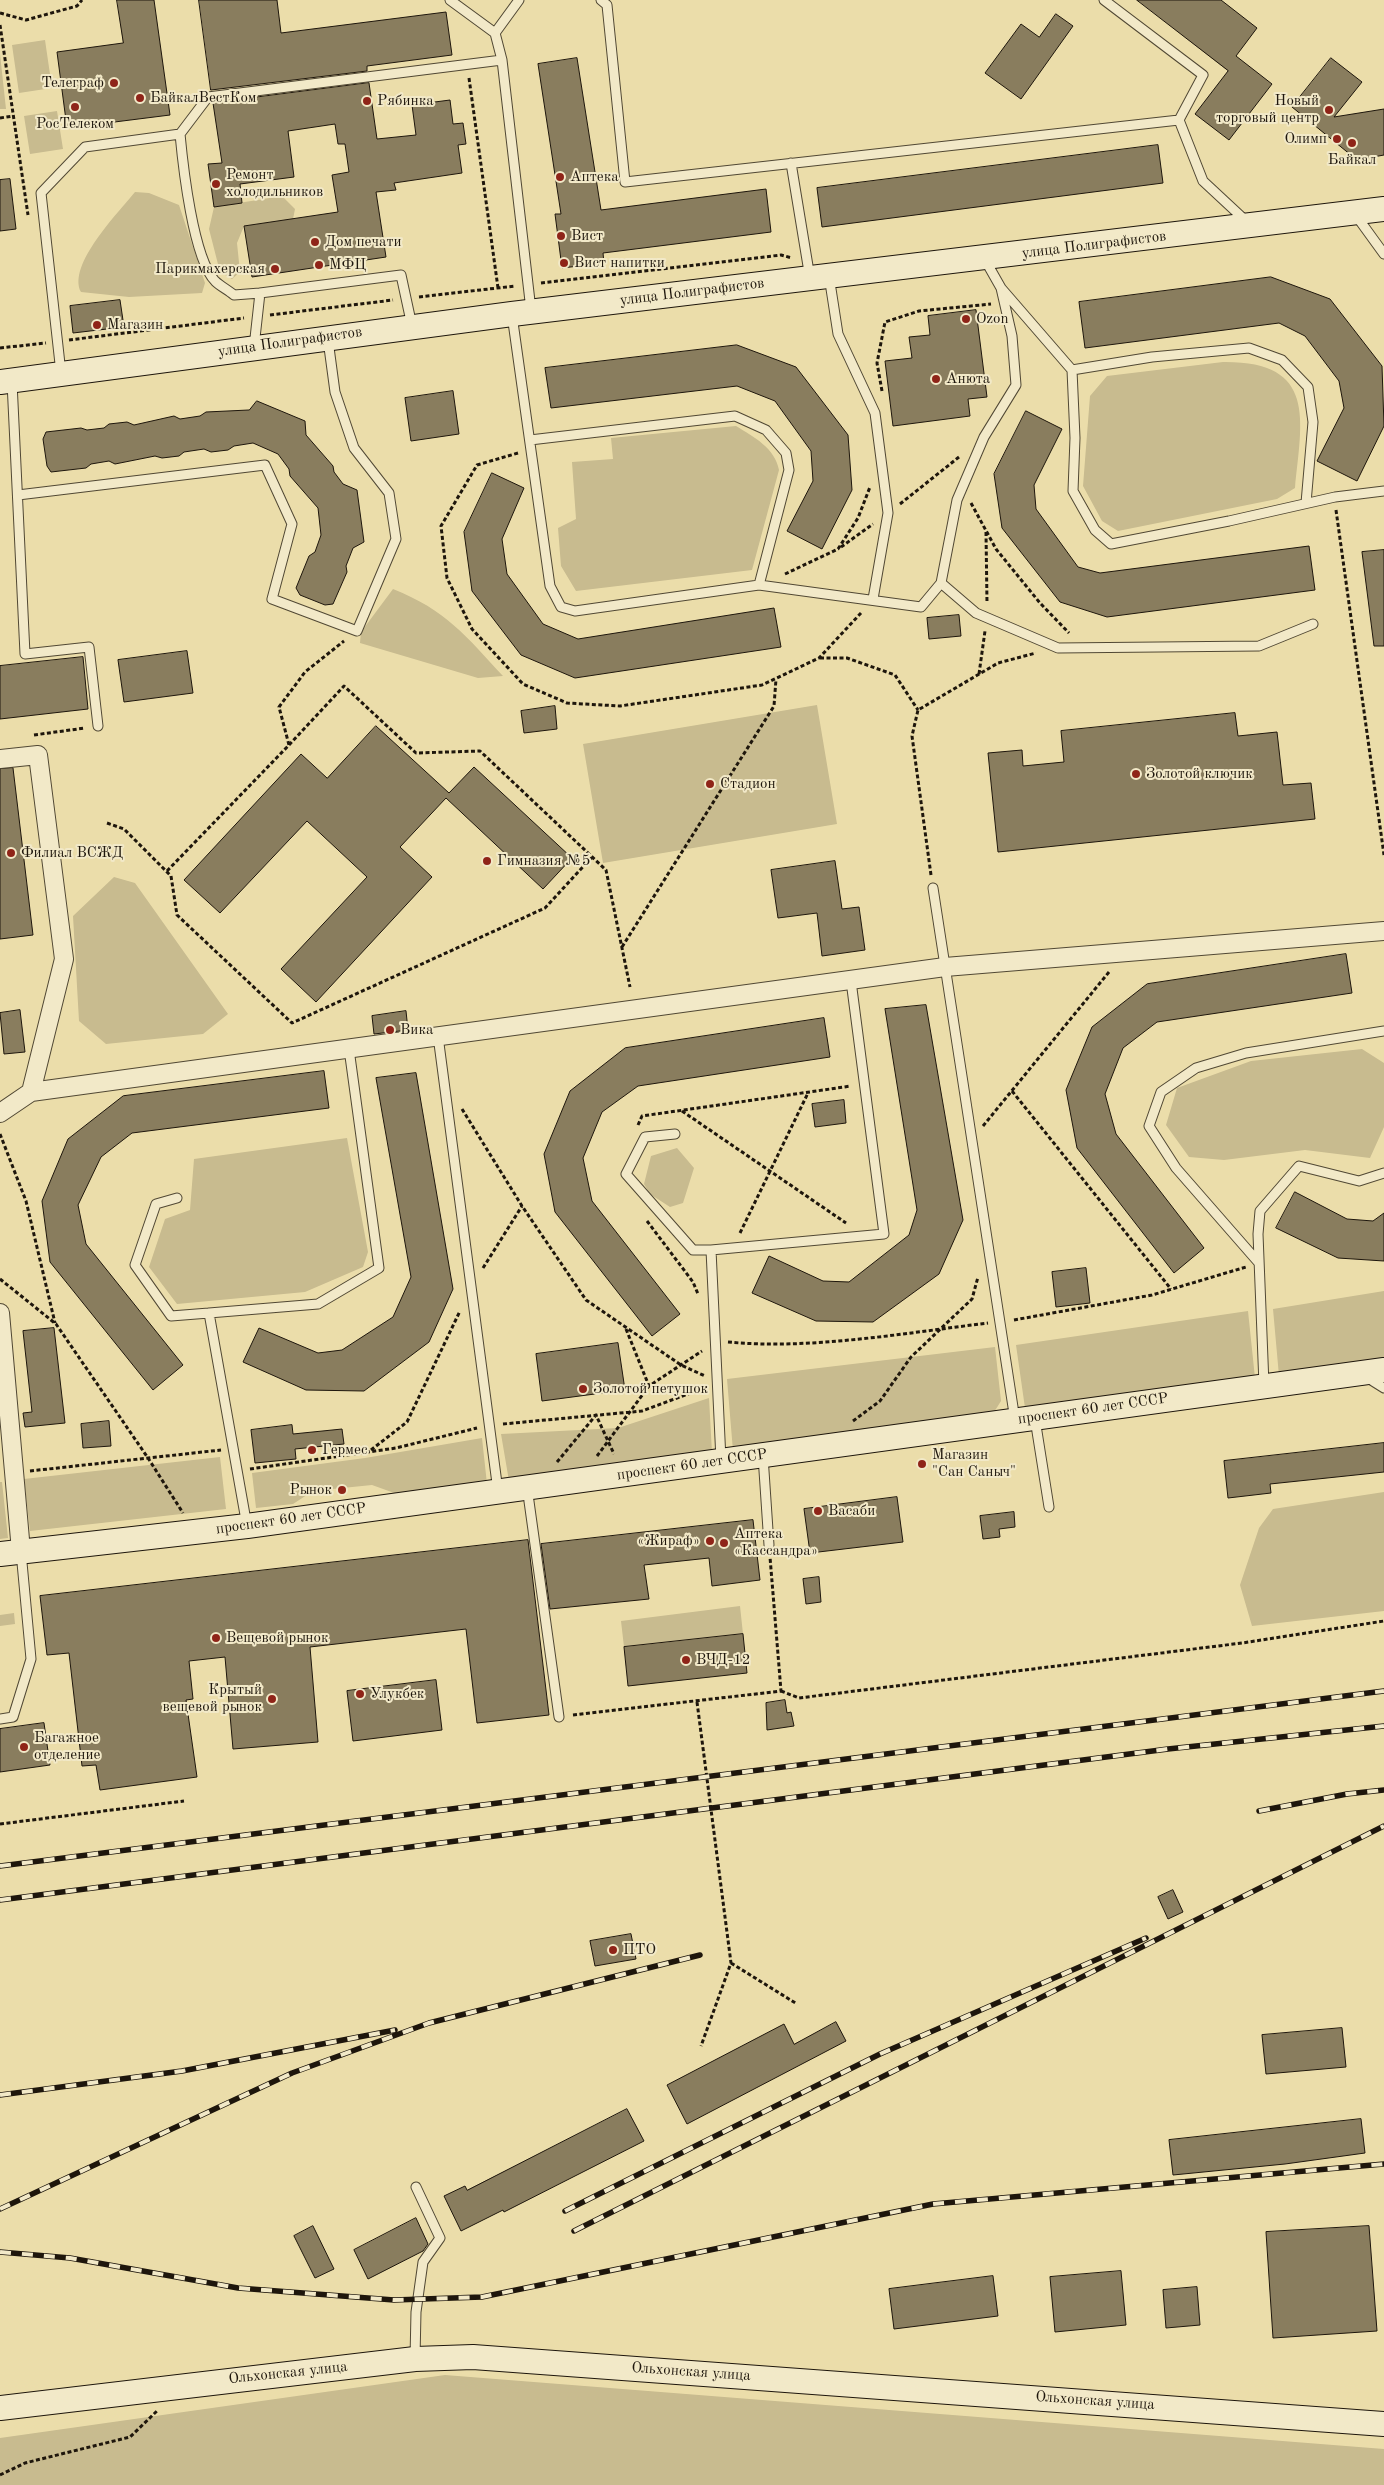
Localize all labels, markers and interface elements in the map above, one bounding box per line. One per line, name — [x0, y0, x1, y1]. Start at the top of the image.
place label: Телеграф — [41, 74, 104, 92]
marker: Телеграф — [108, 77, 120, 89]
place label: БайкалВестКом — [150, 89, 256, 107]
marker: БайкалВестКом — [134, 92, 146, 104]
place label: Рябинка — [377, 92, 434, 110]
place label: Новый торговый центр — [1216, 92, 1319, 127]
marker: Рябинка — [361, 95, 373, 107]
marker: РосТелеком — [69, 101, 81, 113]
marker: Новый торговый центр — [1323, 104, 1335, 116]
place label: РосТелеком — [36, 115, 114, 133]
place label: Олимп — [1285, 130, 1327, 148]
marker: Олимп — [1331, 133, 1343, 145]
marker: Байкал — [1346, 137, 1358, 149]
place label: Байкал — [1328, 151, 1376, 169]
place label: Ремонт холодильников — [226, 166, 323, 201]
place label: Аптека — [570, 168, 619, 186]
marker: Аптека — [554, 171, 566, 183]
marker: Ремонт холодильников — [210, 178, 222, 190]
place label: Вист — [571, 227, 603, 245]
street label: улица Полиграфистов — [1021, 227, 1167, 263]
marker: Вист — [555, 230, 567, 242]
place label: Дом печати — [325, 233, 402, 251]
marker: Дом печати — [309, 236, 321, 248]
place label: Вист напитки — [574, 254, 665, 272]
place label: МФЦ — [329, 256, 366, 274]
marker: Вист напитки — [558, 257, 570, 269]
marker: МФЦ — [313, 259, 325, 271]
place label: Парикмахерская — [155, 260, 265, 278]
marker: Парикмахерская — [269, 263, 281, 275]
street label: улица Полиграфистов — [619, 274, 765, 310]
place label: Ozon — [976, 310, 1009, 328]
marker: Ozon — [960, 313, 972, 325]
place label: Магазин — [107, 316, 163, 334]
marker: Магазин — [91, 319, 103, 331]
street label: улица Полиграфистов — [217, 323, 363, 361]
place label: Анюта — [946, 370, 990, 388]
marker: Анюта — [930, 373, 942, 385]
place label: Золотой ключик — [1146, 765, 1253, 783]
marker: Золотой ключик — [1130, 768, 1142, 780]
place label: Стадион — [720, 775, 776, 793]
marker: Стадион — [704, 778, 716, 790]
place label: Филиал ВСЖД — [21, 844, 123, 862]
marker: Филиал ВСЖД — [5, 847, 17, 859]
place label: Гимназия №5 — [497, 852, 590, 870]
marker: Гимназия №5 — [481, 855, 493, 867]
place label: Вика — [400, 1021, 433, 1039]
marker: Вика — [384, 1024, 396, 1036]
place label: Золотой петушок — [593, 1380, 708, 1398]
marker: Золотой петушок — [577, 1383, 589, 1395]
street label: проспект 60 лет СССР — [1017, 1390, 1169, 1428]
place label: Гермес — [322, 1441, 367, 1459]
marker: Гермес — [306, 1444, 318, 1456]
street label: проспект 60 лет СССР — [616, 1446, 768, 1484]
place label: Магазин "Сан Саныч" — [932, 1446, 1016, 1481]
marker: Магазин "Сан Саныч" — [916, 1458, 928, 1470]
place label: Рынок — [289, 1481, 332, 1499]
marker: Рынок — [336, 1484, 348, 1496]
street label: проспект 60 лет СССР — [215, 1500, 367, 1538]
place label: Васаби — [828, 1502, 875, 1520]
marker: Васаби — [812, 1505, 824, 1517]
place label: Аптека «Кассандра» — [734, 1525, 818, 1560]
place label: «Жираф» — [637, 1532, 700, 1550]
marker: «Жираф» — [704, 1535, 716, 1547]
marker: Аптека «Кассандра» — [718, 1537, 730, 1549]
place label: Вещевой рынок — [226, 1629, 329, 1647]
marker: Вещевой рынок — [210, 1632, 222, 1644]
place label: ВЧД-12 — [696, 1651, 751, 1669]
marker: ВЧД-12 — [680, 1654, 692, 1666]
place label: Крытый вещевой рынок — [163, 1681, 262, 1716]
place label: Улукбек — [370, 1685, 424, 1703]
marker: Улукбек — [354, 1688, 366, 1700]
marker: Крытый вещевой рынок — [266, 1693, 278, 1705]
place label: Багажное отделение — [34, 1729, 100, 1764]
marker: Багажное отделение — [18, 1741, 30, 1753]
place label: ПТО — [623, 1941, 656, 1959]
marker: ПТО — [607, 1944, 619, 1956]
street label: Ольхонская улица — [228, 2358, 348, 2388]
street label: Ольхонская улица — [631, 2359, 751, 2385]
street label: Ольхонская улица — [1035, 2388, 1155, 2414]

